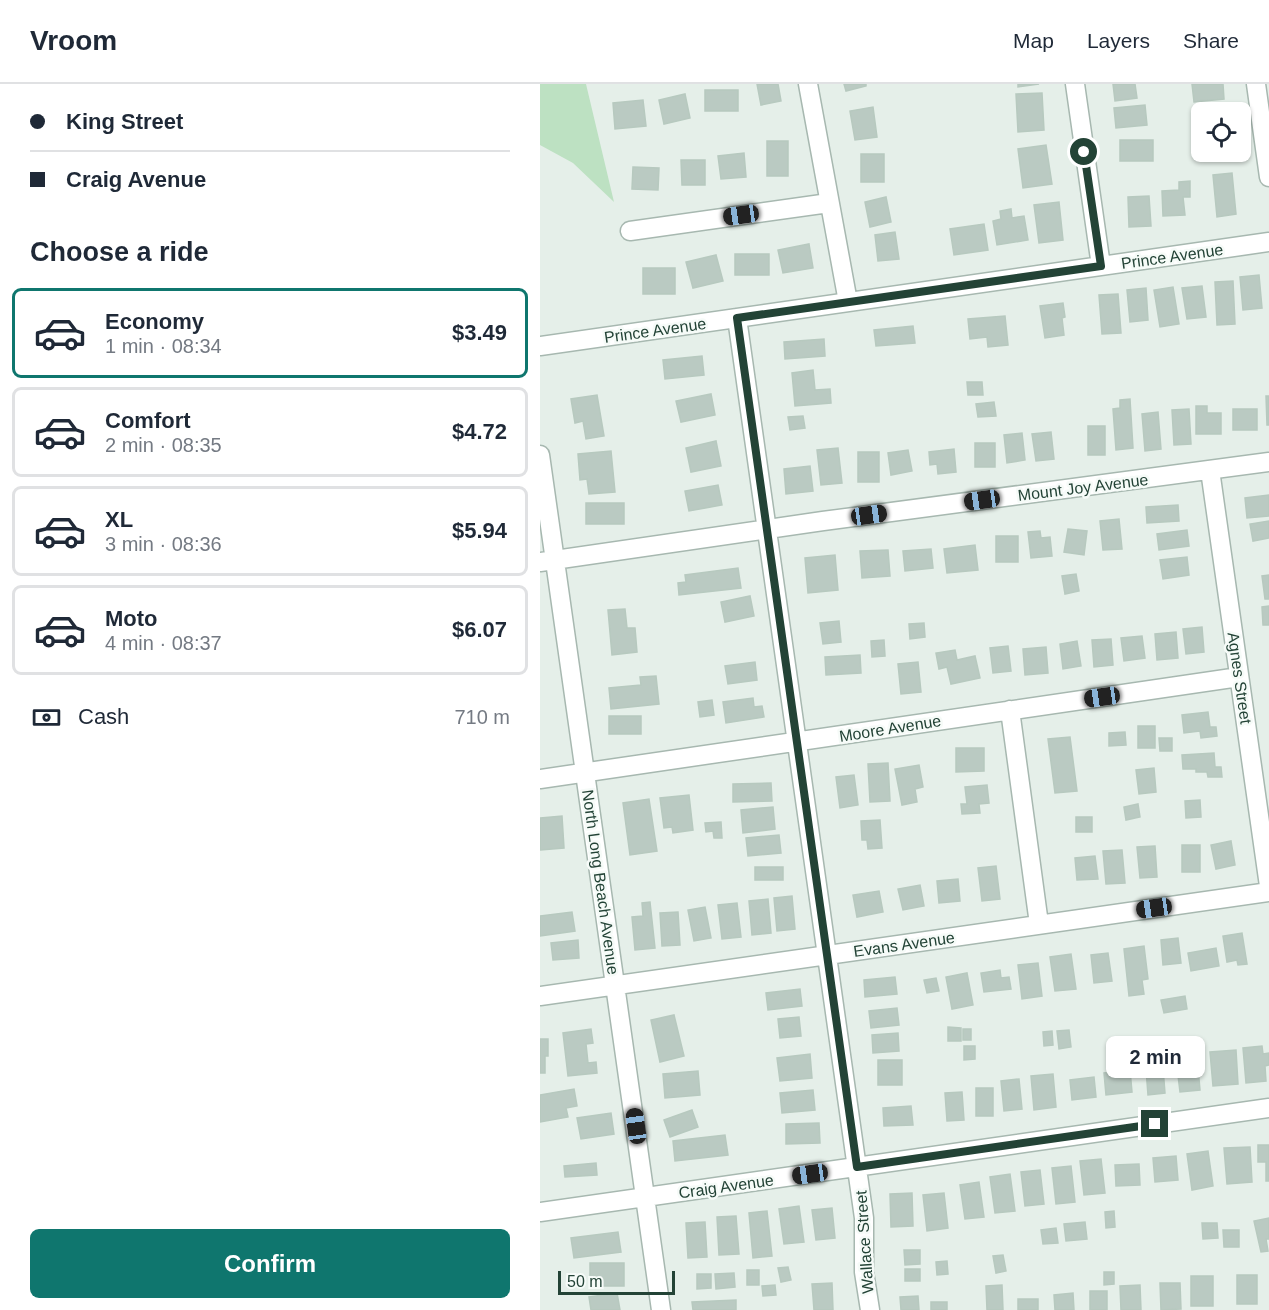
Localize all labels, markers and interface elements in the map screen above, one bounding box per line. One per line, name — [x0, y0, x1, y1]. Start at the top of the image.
text: Vroom — [30, 25, 117, 56]
text: Map — [1013, 29, 1054, 52]
text: Layers — [1087, 29, 1150, 52]
text: Share — [1183, 29, 1239, 52]
map controls — [1191, 102, 1251, 162]
button: locate — [1191, 102, 1251, 162]
text: King Street — [66, 109, 183, 134]
route start — [1070, 138, 1097, 165]
text: Craig Avenue — [66, 167, 206, 192]
car — [722, 204, 760, 226]
text: Choose a ride — [30, 237, 209, 267]
street label: Prince Avenue — [1120, 241, 1224, 272]
icon: car — [33, 306, 87, 360]
text: Economy — [105, 309, 204, 334]
street label: Prince Avenue — [603, 315, 707, 346]
text: $3.49 — [452, 320, 507, 345]
text: 1 min · 08:34 — [105, 335, 222, 357]
icon: car — [33, 405, 87, 459]
text: Comfort — [105, 408, 191, 433]
text: $4.72 — [452, 419, 507, 444]
text: 2 min · 08:35 — [105, 434, 222, 456]
street label: Mount Joy Avenue — [1017, 471, 1149, 504]
car — [963, 489, 1001, 511]
icon: car — [33, 504, 87, 558]
car — [850, 504, 888, 526]
text: XL — [105, 507, 133, 532]
text: $5.94 — [452, 518, 507, 543]
text: 3 min · 08:36 — [105, 533, 222, 555]
icon: car — [33, 603, 87, 657]
text: Moto — [105, 606, 158, 631]
text: $6.07 — [452, 617, 507, 642]
street label: Agnes Street — [1225, 631, 1254, 726]
text: 4 min · 08:37 — [105, 632, 222, 654]
car — [1083, 686, 1121, 708]
icon: cash — [30, 701, 63, 734]
text: Cash — [78, 704, 129, 729]
text: 710 m — [454, 706, 510, 728]
street label: Moore Avenue — [838, 712, 942, 745]
street label: North Long Beach Avenue — [579, 789, 622, 976]
car — [1135, 897, 1173, 919]
street label: Evans Avenue — [852, 929, 956, 960]
callout: 2 min — [1106, 1037, 1204, 1079]
text: 2 min — [1129, 1046, 1182, 1068]
car — [625, 1107, 647, 1145]
route end — [1141, 1110, 1168, 1137]
car — [791, 1163, 829, 1185]
street label: Craig Avenue — [677, 1171, 775, 1202]
street label: Wallace Street — [852, 1189, 877, 1294]
button: Confirm — [30, 1229, 510, 1298]
scale bar — [558, 1268, 675, 1296]
text: 50 m — [567, 1273, 603, 1290]

